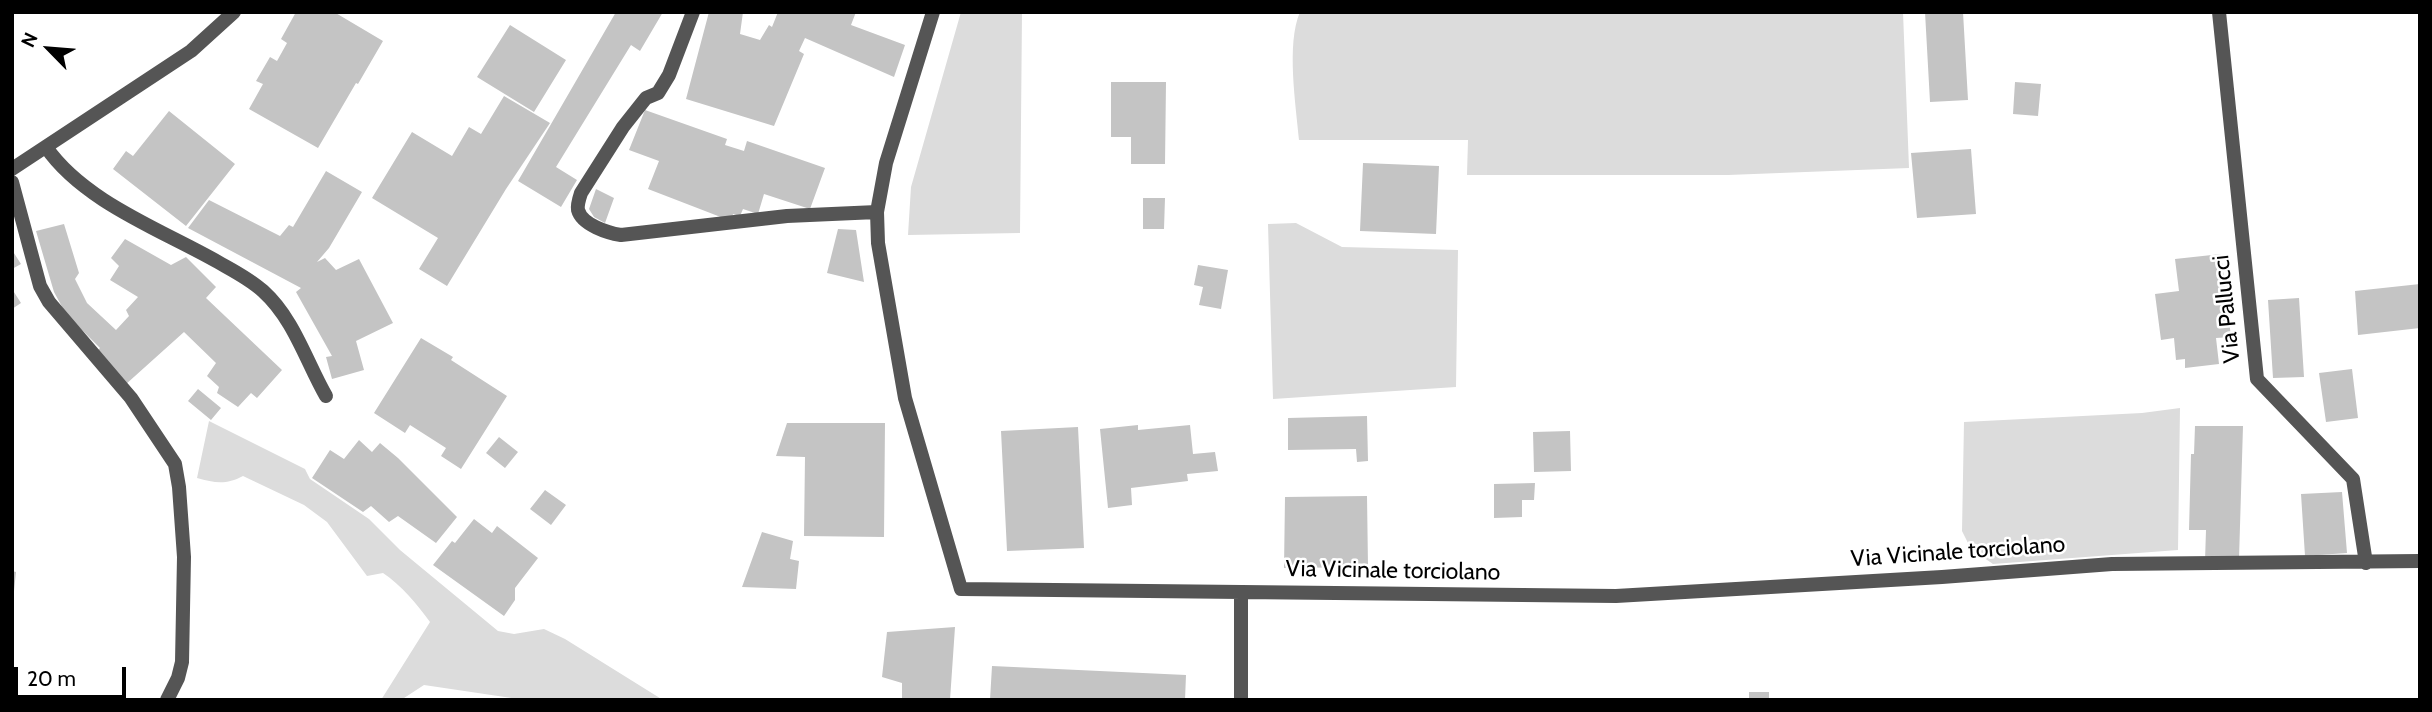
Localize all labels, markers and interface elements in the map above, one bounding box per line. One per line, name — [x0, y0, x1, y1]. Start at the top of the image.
north arrow — [14, 14, 84, 84]
text: N — [16, 29, 43, 51]
street label: Via Pallucci — [2208, 254, 2246, 364]
street label: Via Vicinale torciolano — [1850, 531, 2066, 573]
street label: Via Vicinale torciolano — [1285, 555, 1501, 587]
scale bar — [18, 652, 130, 696]
text: 20 m — [27, 666, 76, 691]

